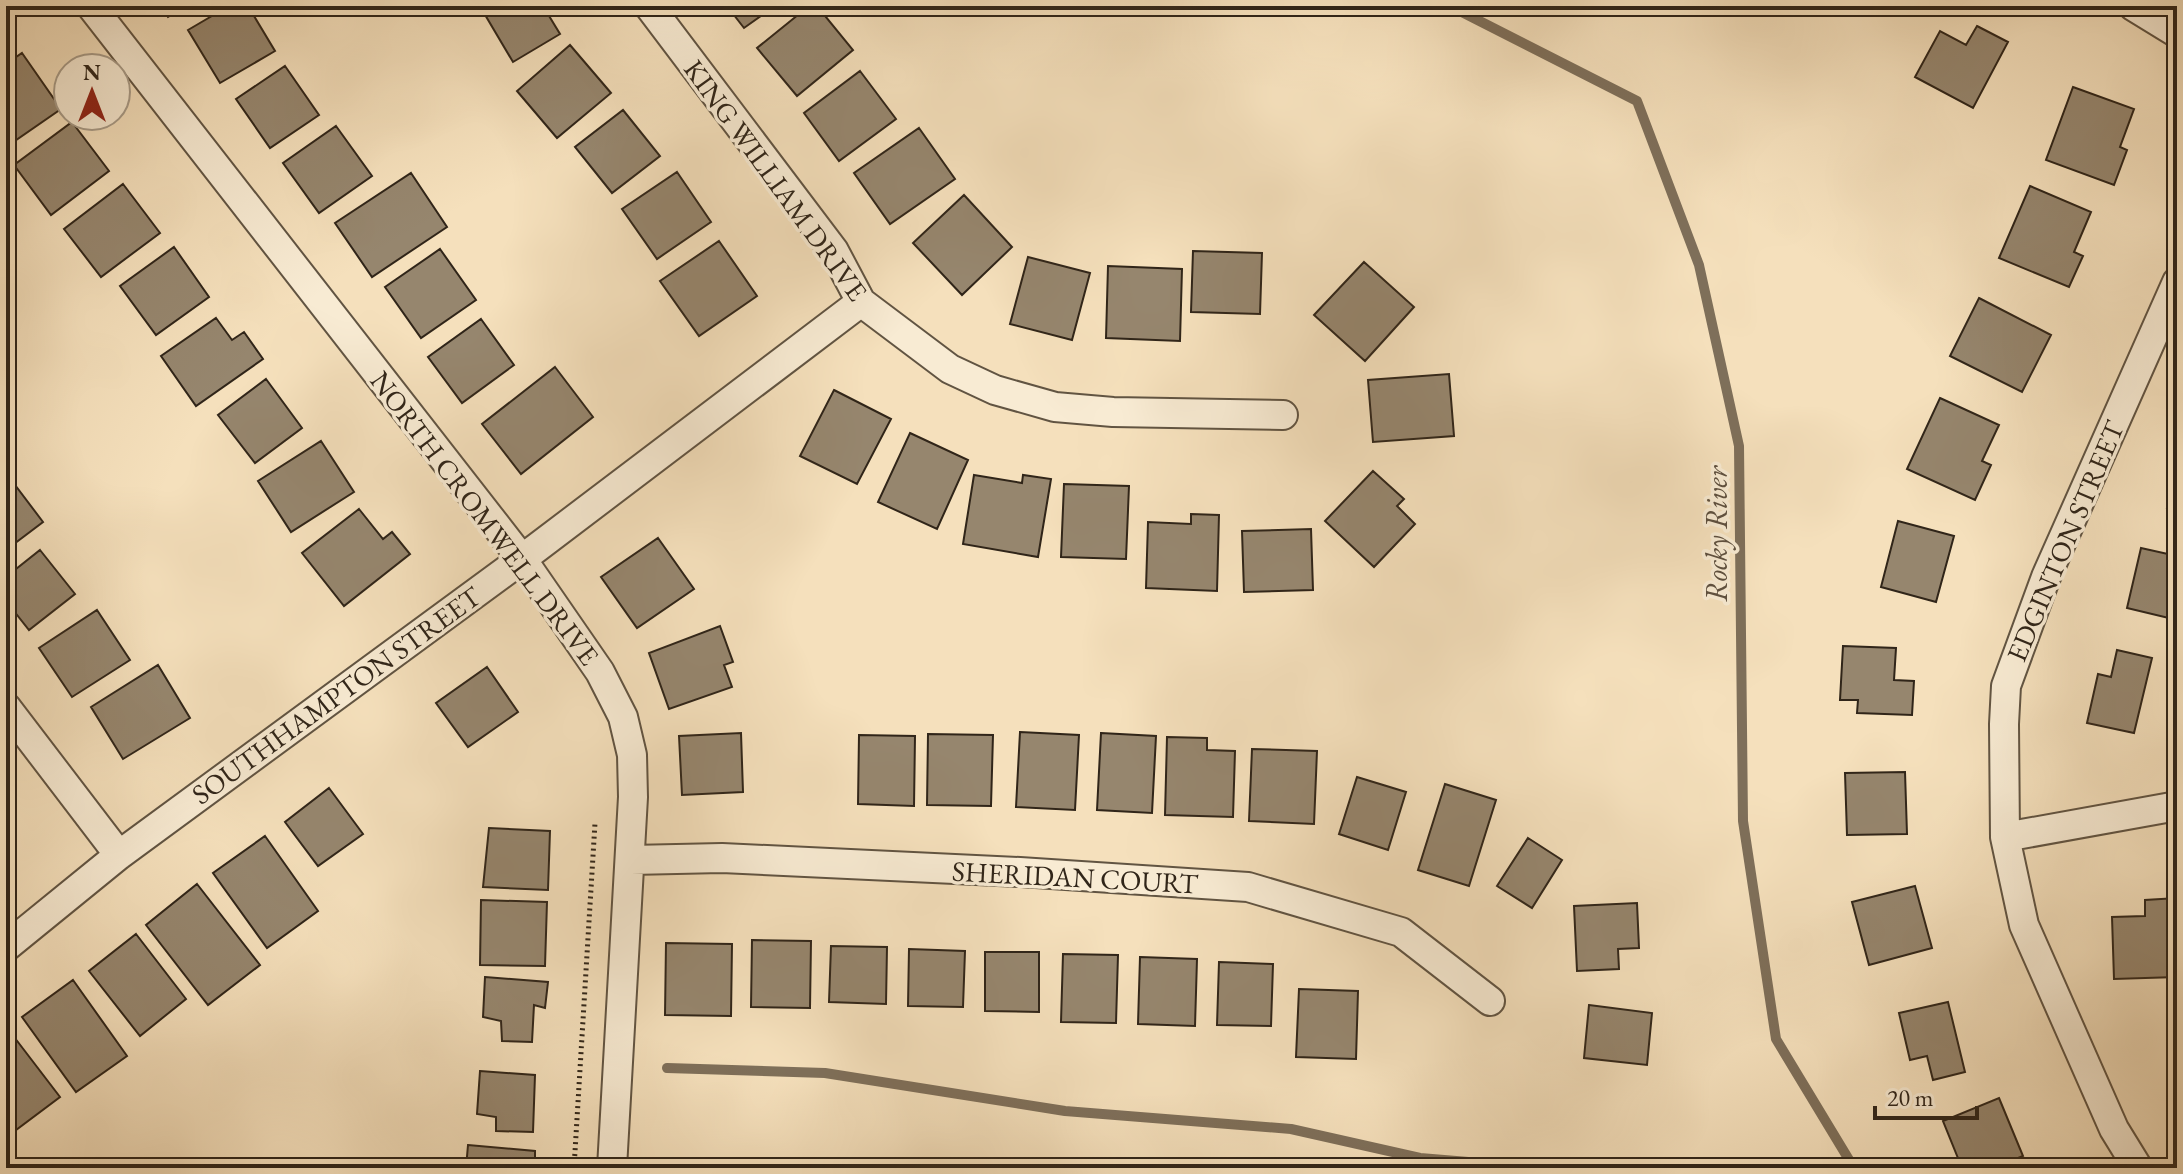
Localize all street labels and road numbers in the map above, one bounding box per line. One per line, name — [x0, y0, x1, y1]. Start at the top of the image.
street label: KING WILLIAM DRIVE — [676, 52, 876, 308]
street label: NORTH CROMWELL DRIVE — [363, 364, 608, 672]
street label: EDGINTON STREET — [1998, 415, 2132, 667]
street label: SOUTHHAMPTON STREET — [184, 578, 488, 812]
street label: SHERIDAN COURT — [951, 853, 1199, 901]

